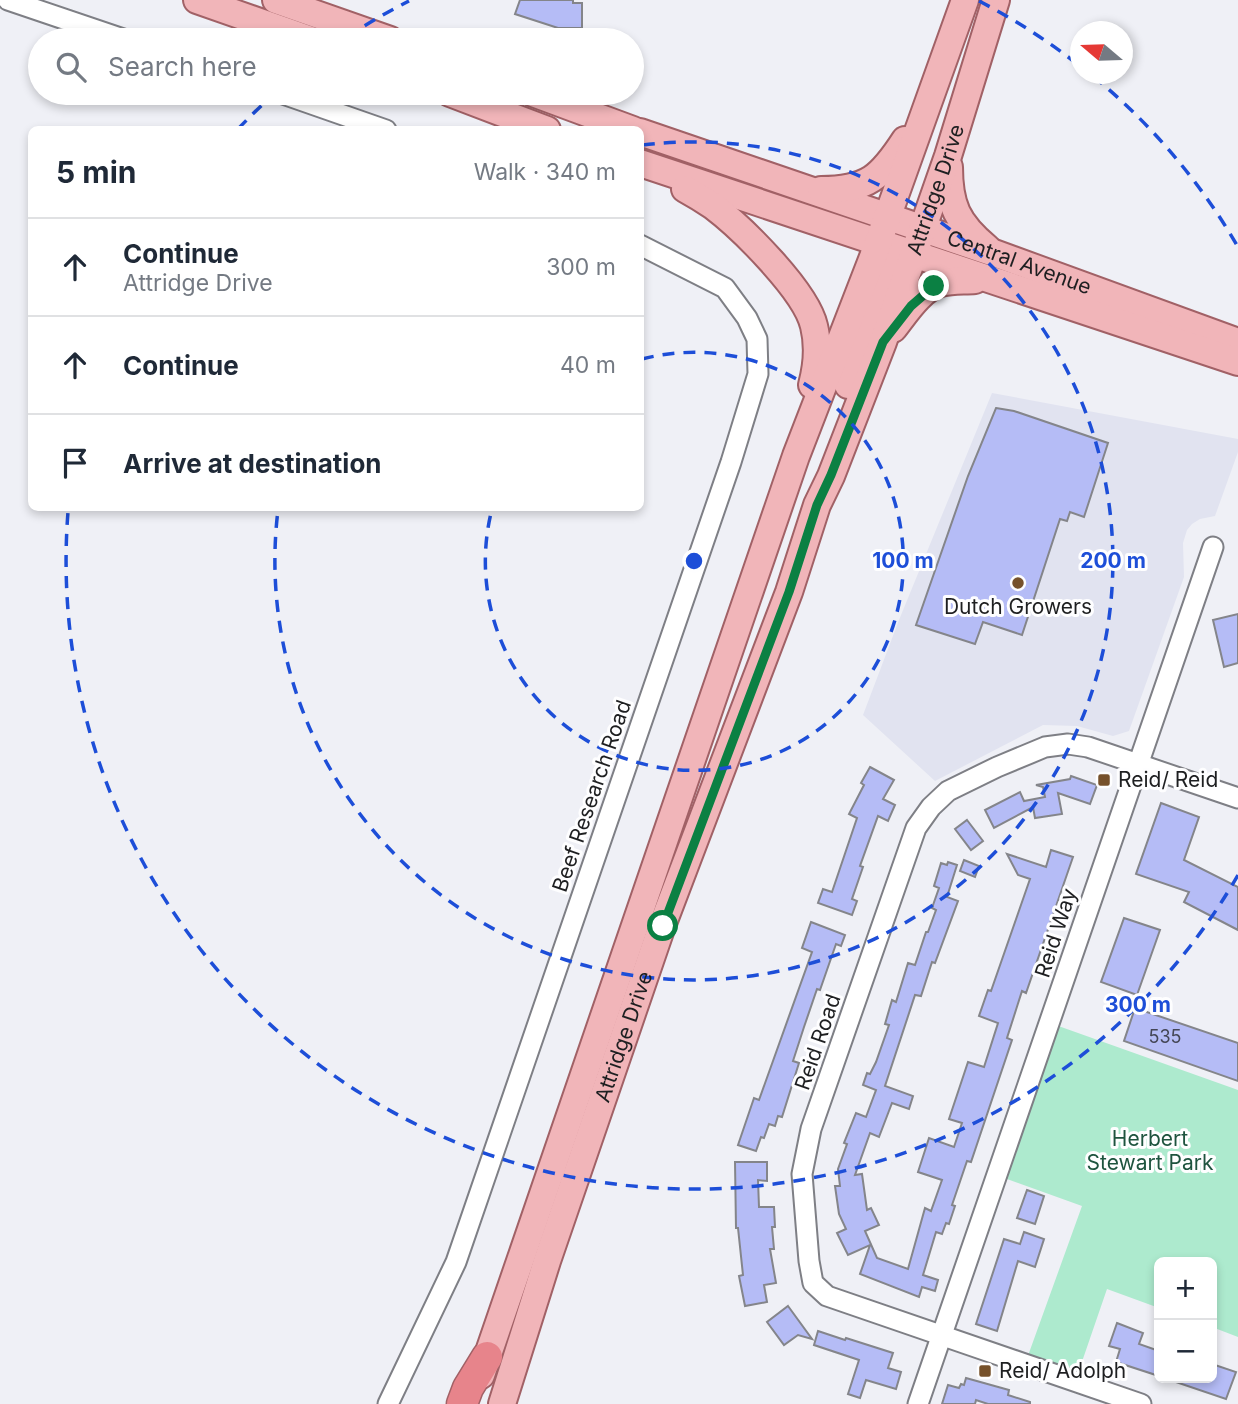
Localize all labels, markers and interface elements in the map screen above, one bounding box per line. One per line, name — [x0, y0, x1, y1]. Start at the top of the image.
north arrow — [1070, 21, 1133, 84]
search box — [28, 28, 644, 105]
icon: search — [52, 48, 90, 86]
text: Search here — [108, 51, 257, 82]
street label: Attridge Drive — [901, 121, 969, 258]
text: 5 min — [56, 154, 136, 190]
text: Walk · 340 m — [474, 158, 616, 186]
street label: Central Avenue — [944, 225, 1095, 299]
text: Continue — [123, 238, 239, 269]
icon: ahead — [56, 248, 94, 286]
text: 300 m — [546, 253, 616, 281]
text: Attridge Drive — [123, 269, 273, 297]
route end — [918, 270, 949, 301]
icon: ahead — [56, 346, 94, 384]
text: Continue — [123, 350, 239, 381]
text: 40 m — [560, 351, 616, 379]
icon: arrive — [56, 444, 94, 482]
text: Arrive at destination — [123, 448, 382, 479]
text: 100 m — [872, 548, 934, 573]
text: 200 m — [1080, 548, 1146, 573]
centre of rings — [682, 549, 706, 573]
marker: Dutch Growers — [1010, 575, 1026, 591]
place label: Dutch Growers — [944, 594, 1092, 619]
street label: Beef Research Road — [547, 697, 636, 895]
place label: Reid/ Reid — [1118, 767, 1218, 792]
marker: Reid/ Reid — [1096, 772, 1112, 788]
street label: Reid Way — [1029, 885, 1082, 981]
route start — [647, 910, 678, 941]
street label: Attridge Drive — [589, 968, 658, 1105]
street label: Reid Road — [789, 991, 846, 1093]
text: 300 m — [1105, 992, 1171, 1017]
house number: 535 — [1148, 1026, 1182, 1047]
park label: Herbert Stewart Park — [1087, 1126, 1214, 1175]
map controls — [1154, 1257, 1217, 1383]
button: + — [1154, 1257, 1217, 1320]
button: − — [1154, 1320, 1217, 1383]
place label: Reid/ Adolph — [999, 1358, 1126, 1383]
marker: Reid/ Adolph — [977, 1363, 993, 1379]

